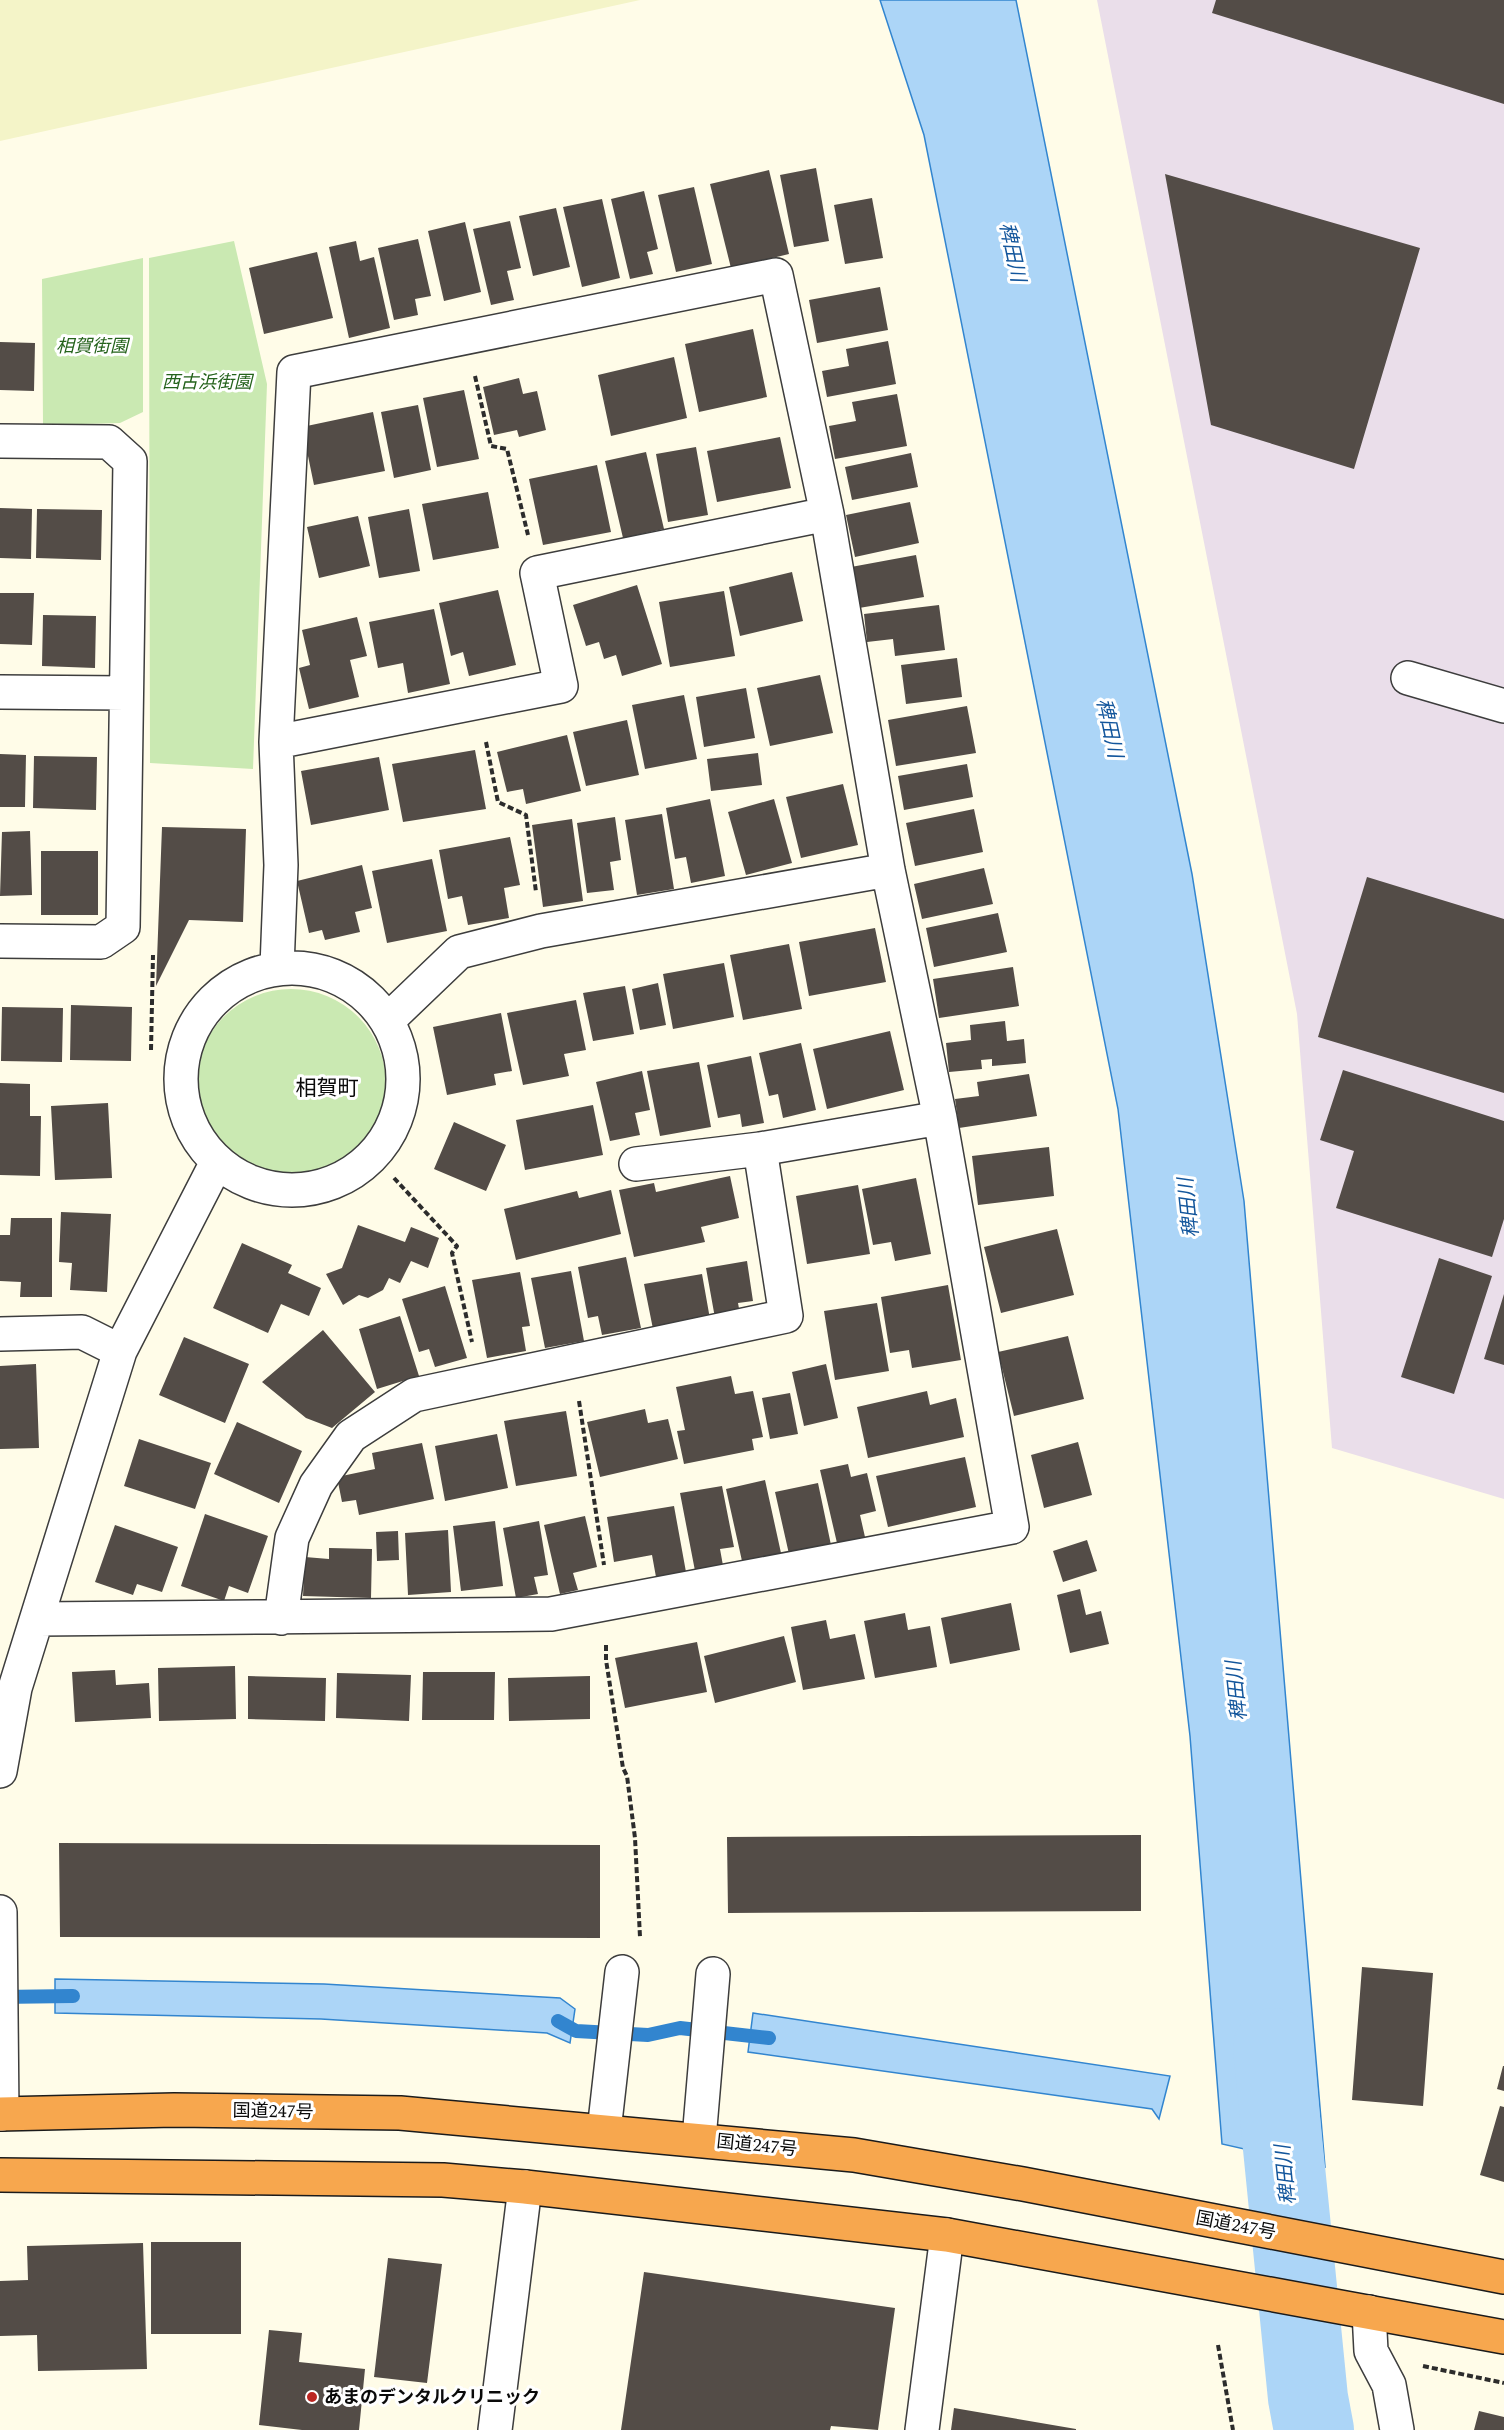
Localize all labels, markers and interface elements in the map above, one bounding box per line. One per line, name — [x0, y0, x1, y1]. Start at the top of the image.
water label: 稗田川 — [991, 220, 1033, 287]
park label: 相賀街園 — [56, 333, 131, 360]
park label: 西古浜街園 — [162, 369, 255, 396]
water label: 稗田川 — [1088, 696, 1130, 763]
district label: 相賀町 — [296, 1073, 359, 1105]
water label: 稗田川 — [1171, 1175, 1207, 1239]
water label: 稗田川 — [1219, 1658, 1255, 1722]
street label: 国道247号 — [232, 2097, 314, 2126]
street label: 国道247号 — [715, 2128, 799, 2163]
water label: 稗田川 — [1268, 2142, 1304, 2206]
street label: 国道247号 — [1194, 2205, 1278, 2246]
place label: あまのデンタルクリニック — [324, 2384, 540, 2411]
marker: あまのデンタルクリニック — [305, 2390, 319, 2404]

